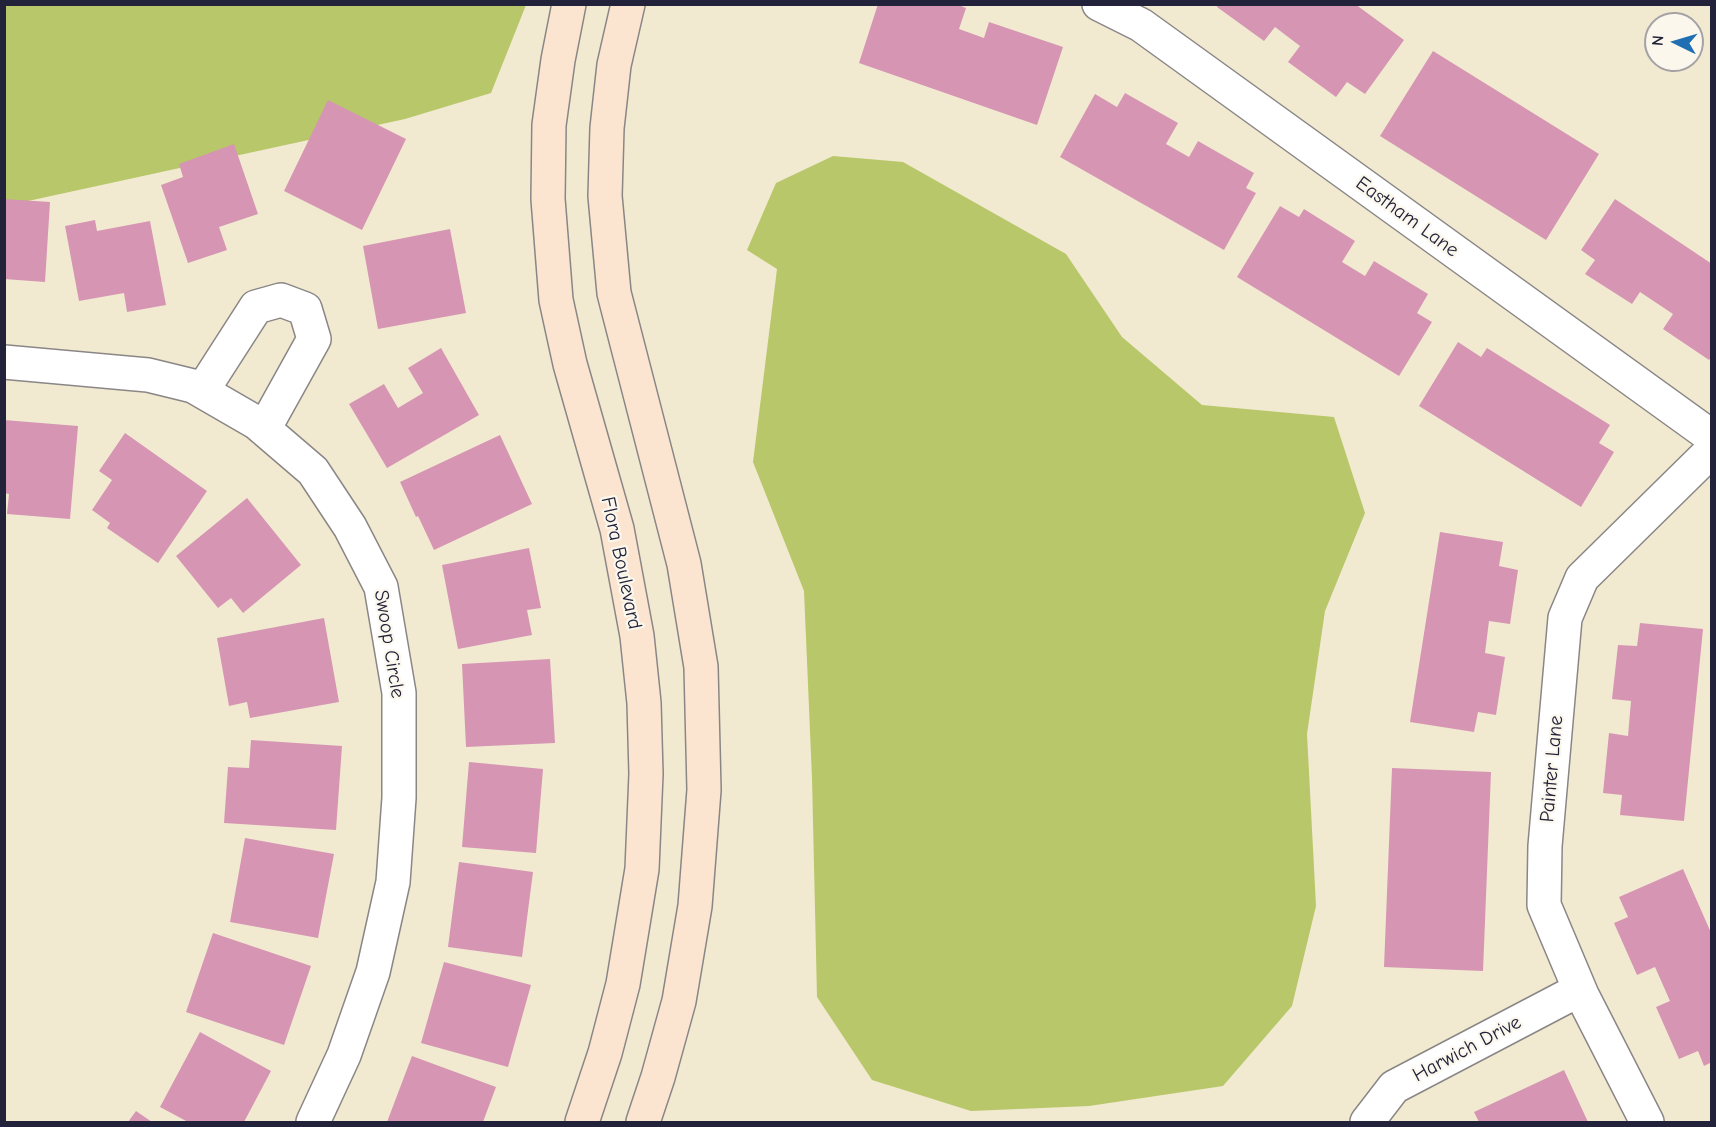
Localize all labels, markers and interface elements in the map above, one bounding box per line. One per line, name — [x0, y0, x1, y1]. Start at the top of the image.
north arrow — [1644, 12, 1704, 72]
text: N — [1649, 35, 1667, 47]
street label: Eastham Lane — [1351, 172, 1463, 262]
street label: Flora Boulevard — [595, 495, 647, 631]
street label: Swoop Circle — [369, 588, 409, 700]
street label: Painter Lane — [1535, 715, 1569, 823]
street label: Harwich Drive — [1409, 1010, 1525, 1088]

